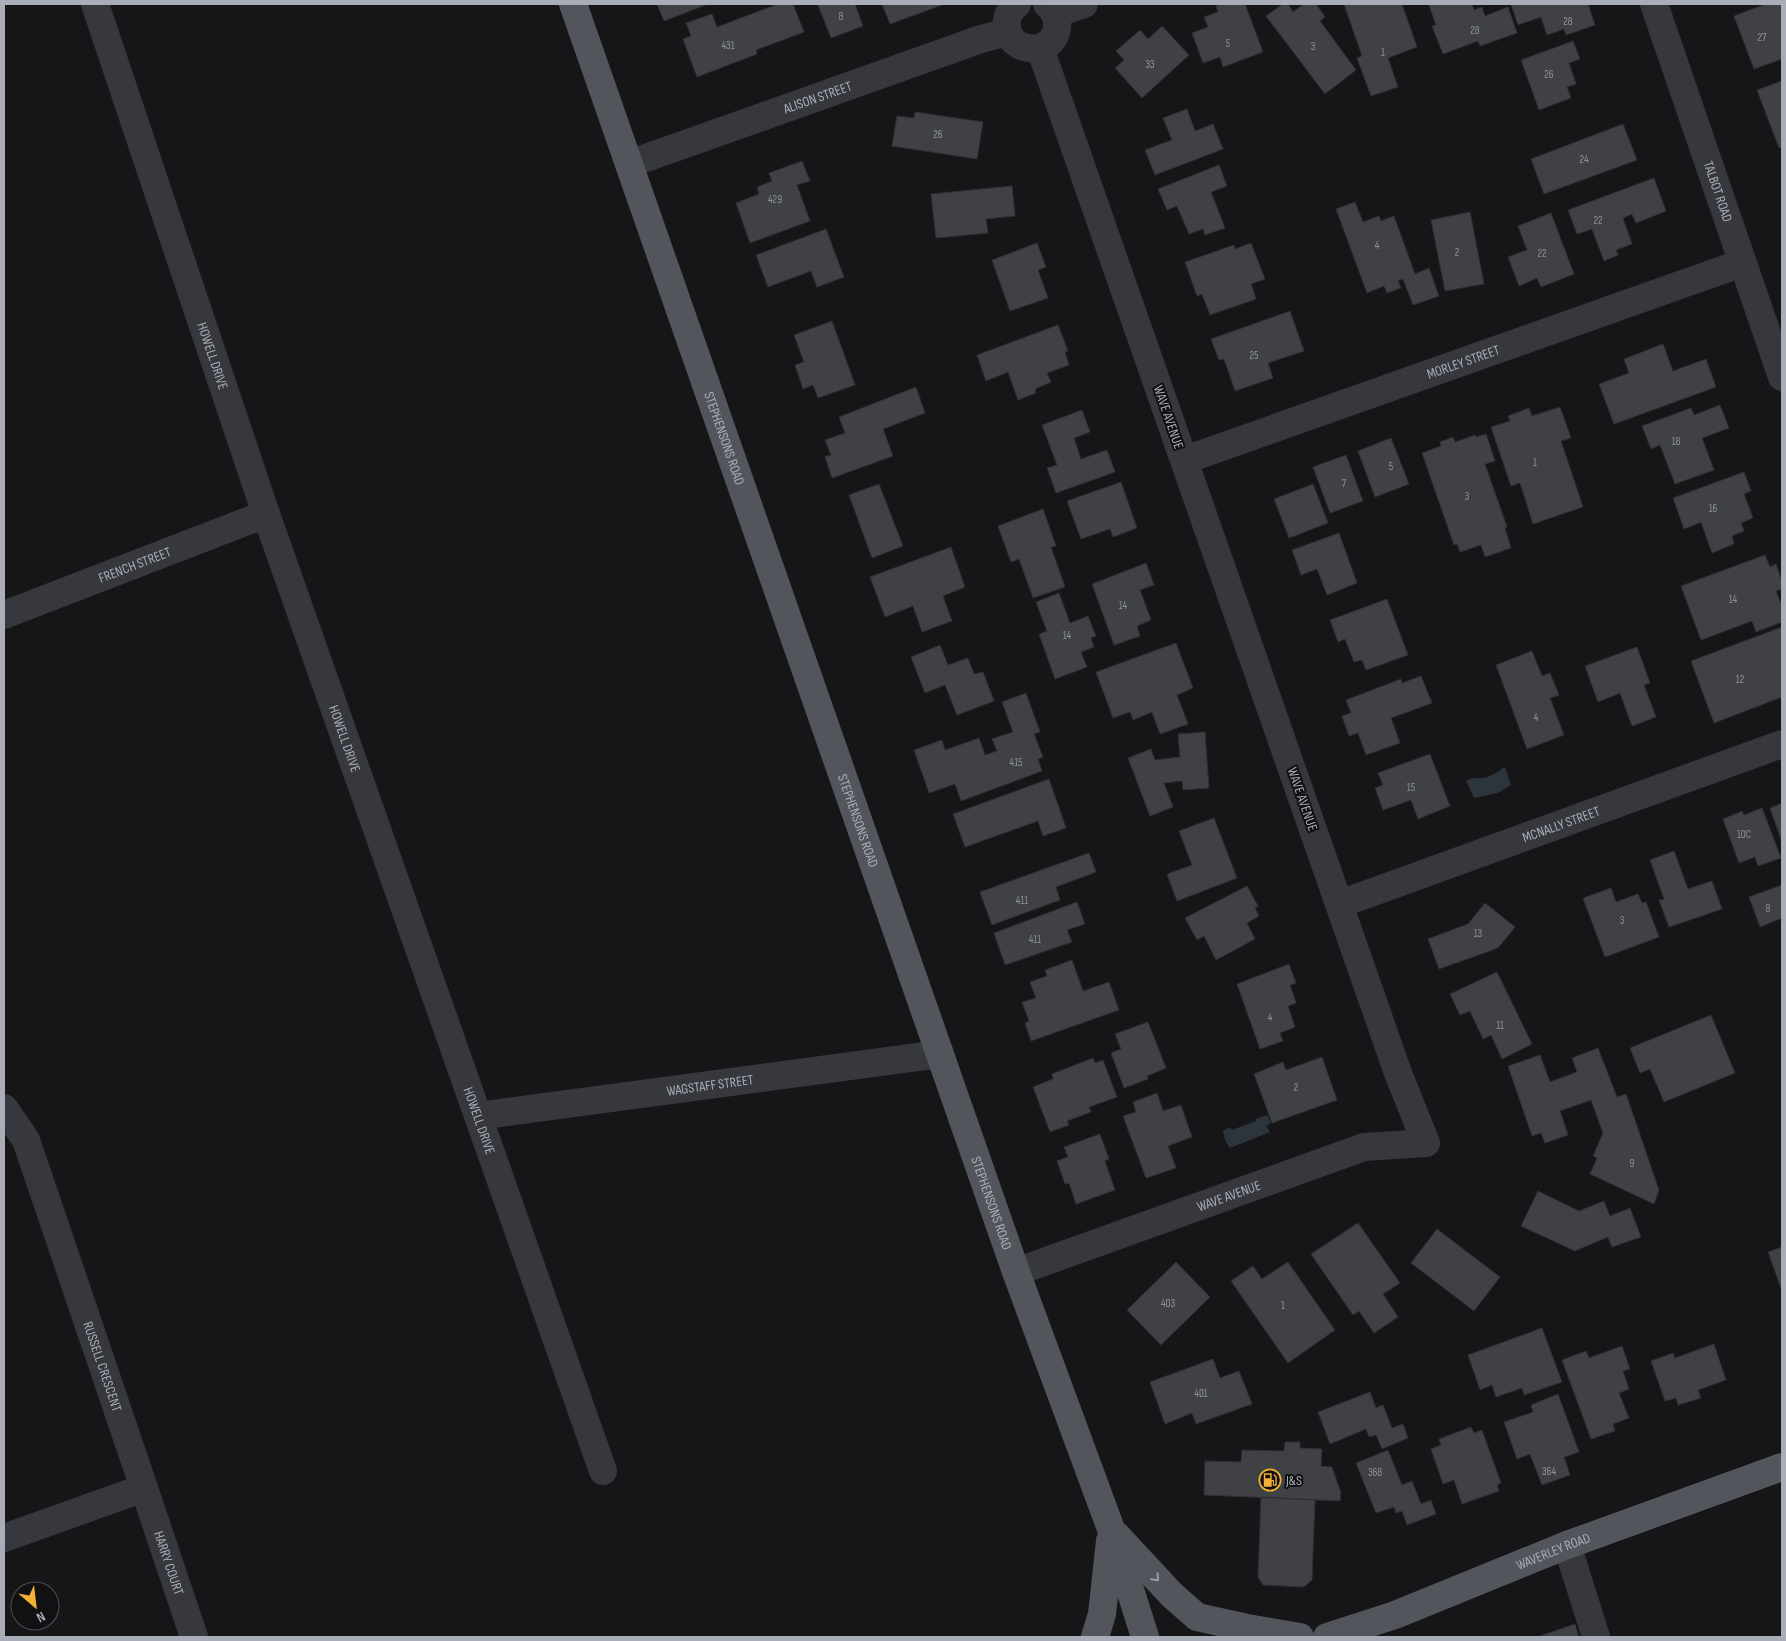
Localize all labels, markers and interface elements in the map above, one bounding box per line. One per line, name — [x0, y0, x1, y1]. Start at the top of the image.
house number: 8 — [839, 10, 844, 23]
house number: 28 — [1563, 15, 1573, 28]
house number: 28 — [1470, 24, 1480, 37]
house number: 27 — [1758, 31, 1767, 44]
house number: 5 — [1226, 37, 1230, 50]
house number: 431 — [721, 39, 735, 52]
house number: 3 — [1311, 40, 1316, 53]
house number: 1 — [1381, 46, 1385, 59]
house number: 33 — [1145, 58, 1155, 71]
house number: 26 — [1544, 68, 1554, 81]
street label: ALISON STREET — [780, 77, 855, 118]
house number: 26 — [933, 128, 943, 141]
house number: 24 — [1579, 153, 1589, 166]
street label: TALBOT ROAD — [1699, 159, 1736, 224]
house number: 429 — [768, 193, 782, 206]
house number: 22 — [1593, 214, 1603, 227]
house number: 4 — [1375, 239, 1380, 252]
house number: 2 — [1455, 246, 1460, 259]
house number: 22 — [1537, 247, 1547, 260]
street label: HOWELL DRIVE — [193, 320, 232, 392]
street label: MORLEY STREET — [1425, 341, 1502, 383]
house number: 25 — [1250, 349, 1258, 362]
street label: WAVE AVENUE — [1150, 383, 1187, 451]
street label: STEPHENSONS ROAD — [700, 390, 748, 487]
house number: 18 — [1672, 435, 1681, 448]
house number: 1 — [1533, 456, 1537, 469]
house number: 5 — [1389, 460, 1393, 473]
house number: 7 — [1342, 477, 1347, 490]
house number: 3 — [1465, 490, 1470, 503]
house number: 16 — [1709, 502, 1718, 515]
street label: FRENCH STREET — [96, 543, 174, 587]
house number: 14 — [1729, 593, 1738, 606]
house number: 14 — [1119, 599, 1128, 612]
house number: 14 — [1063, 629, 1072, 642]
house number: 12 — [1736, 673, 1745, 686]
street label: HOWELL DRIVE — [325, 703, 364, 775]
house number: 4 — [1534, 711, 1539, 724]
house number: 415 — [1010, 756, 1022, 769]
street label: WAVE AVENUE — [1284, 765, 1321, 833]
street label: STEPHENSONS ROAD — [834, 772, 882, 870]
house number: 15 — [1407, 781, 1415, 794]
street label: MCNALLY STREET — [1520, 803, 1602, 846]
house number: 10C — [1737, 828, 1751, 841]
house number: 411 — [1016, 894, 1028, 907]
house number: 8 — [1766, 902, 1771, 915]
house number: 3 — [1620, 914, 1625, 927]
house number: 13 — [1474, 927, 1483, 940]
house number: 411 — [1029, 933, 1041, 946]
house number: 4 — [1268, 1011, 1273, 1024]
house number: 11 — [1496, 1019, 1504, 1032]
street label: WAGSTAFF STREET — [666, 1071, 755, 1100]
house number: 2 — [1294, 1081, 1299, 1094]
street label: HOWELL DRIVE — [460, 1085, 499, 1157]
street label: STEPHENSONS ROAD — [967, 1154, 1016, 1252]
house number: 9 — [1630, 1157, 1635, 1170]
street label: WAVE AVENUE — [1195, 1177, 1263, 1215]
house number: 403 — [1161, 1297, 1175, 1310]
house number: 1 — [1281, 1299, 1285, 1312]
street label: RUSSELL CRESCENT — [79, 1319, 126, 1414]
house number: 401 — [1194, 1387, 1208, 1400]
house number: 364 — [1542, 1465, 1557, 1478]
house number: 368 — [1368, 1466, 1382, 1479]
fuel station icon: J&S — [1258, 1468, 1282, 1492]
place label: J&S — [1285, 1472, 1302, 1489]
street label: HARRY COURT — [150, 1529, 187, 1598]
street label: WAVERLEY ROAD — [1514, 1529, 1593, 1574]
one-way arrow — [1150, 1573, 1159, 1582]
north arrow — [10, 1581, 60, 1631]
text: N — [34, 1608, 48, 1626]

